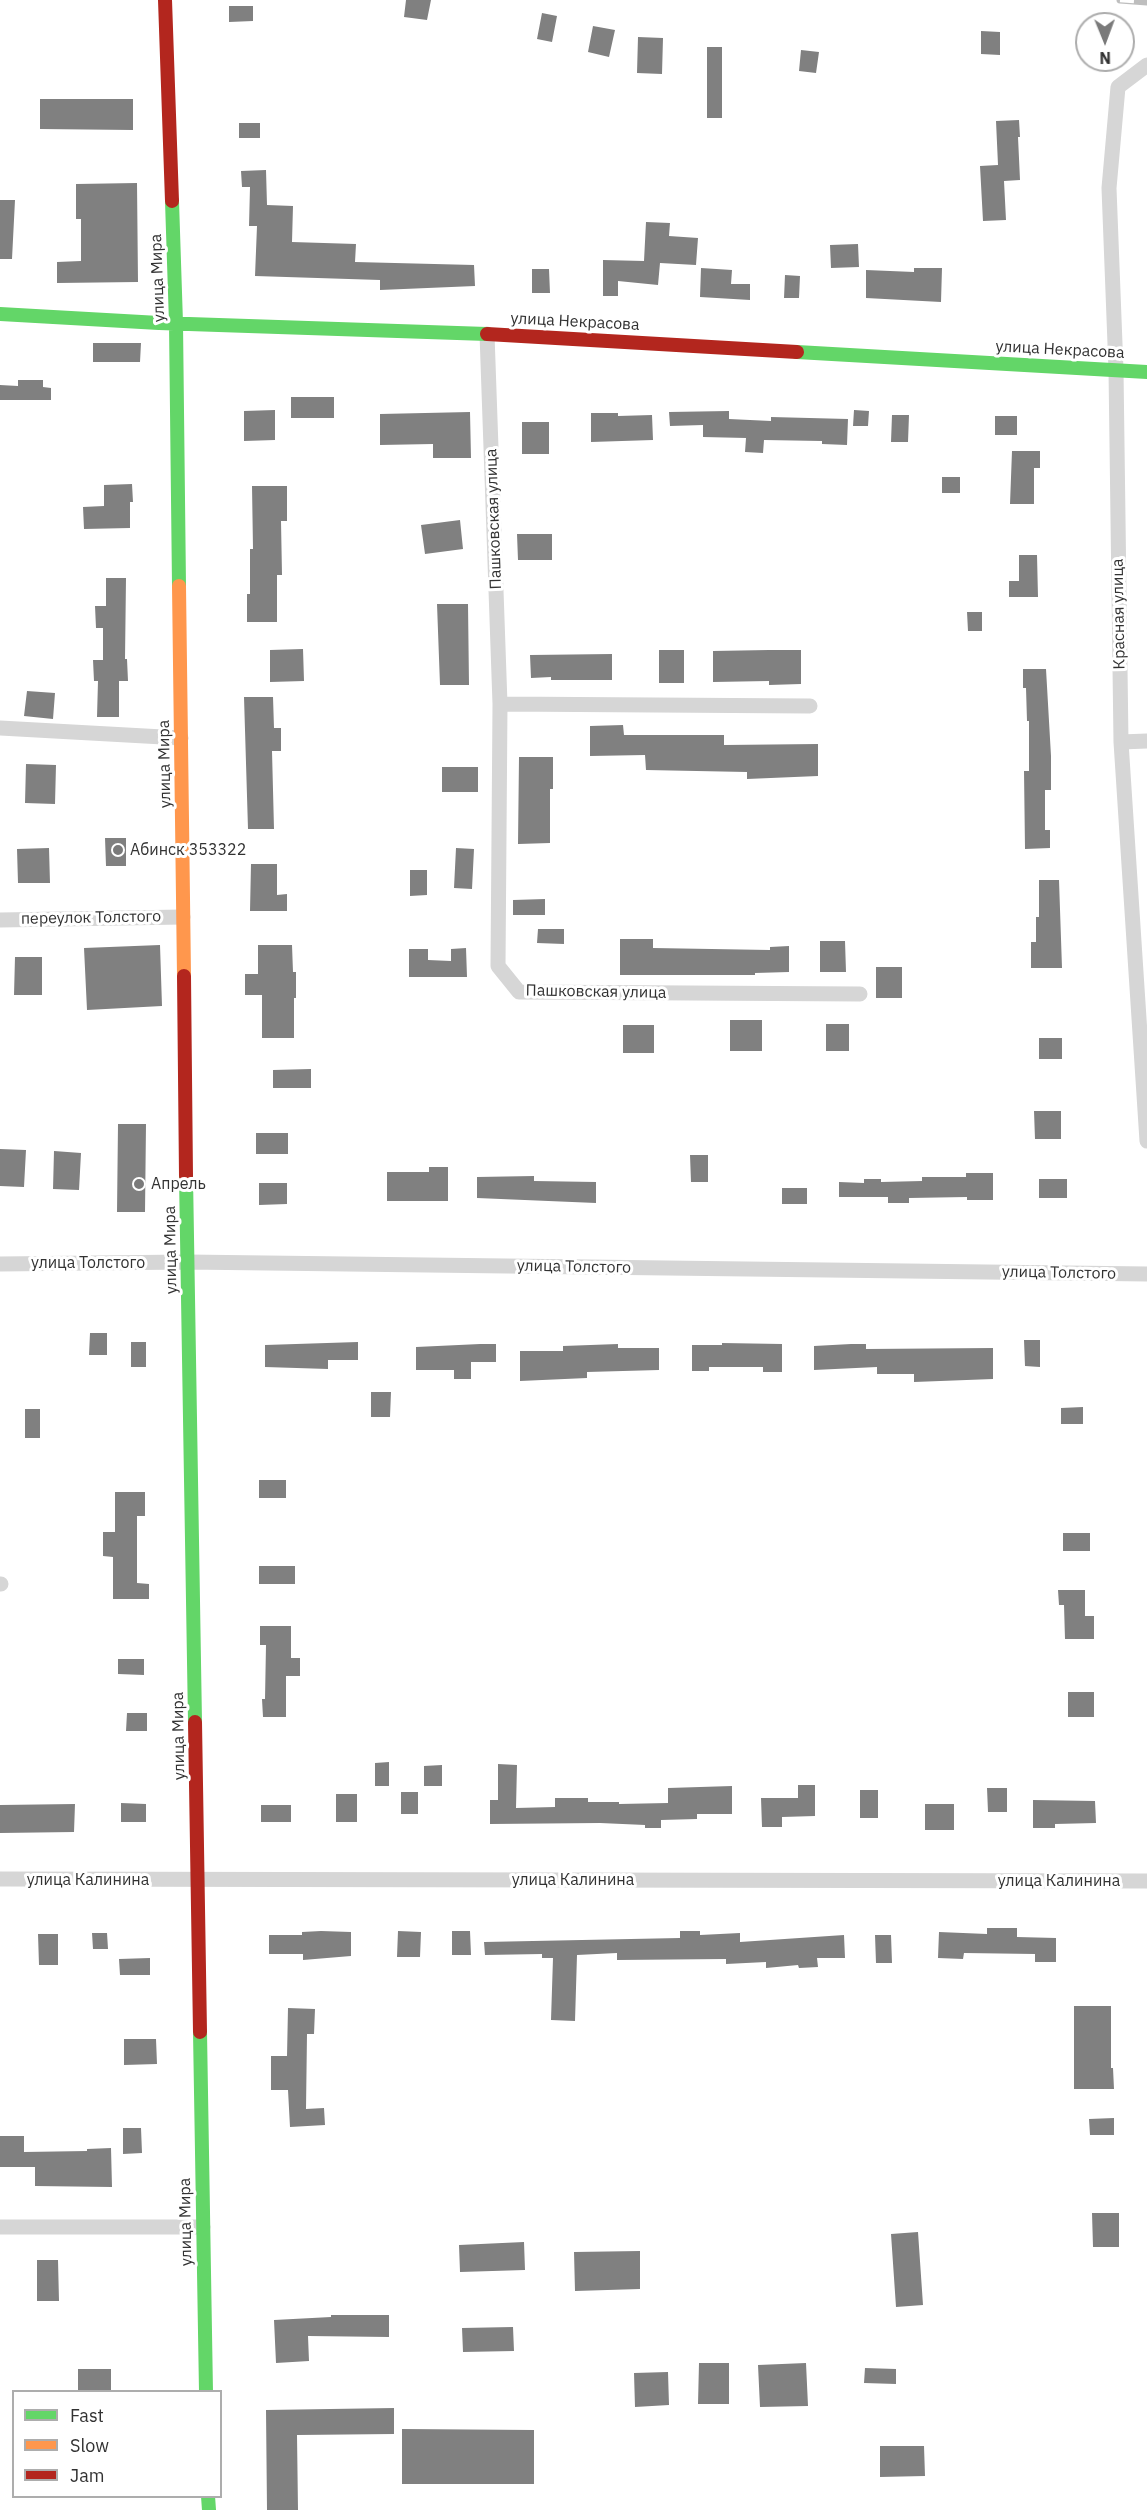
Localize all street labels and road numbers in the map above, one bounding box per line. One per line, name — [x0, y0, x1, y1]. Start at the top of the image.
street label: улица Мира — [147, 234, 169, 322]
street label: улица Некрасова — [510, 309, 640, 335]
street label: улица Некрасова — [995, 337, 1125, 363]
street label: Пашковская улица — [482, 448, 506, 590]
street label: Красная улица — [1108, 558, 1130, 670]
street label: улица Мира — [155, 720, 175, 808]
street label: переулок Толстого — [21, 907, 161, 929]
street label: Пашковская улица — [525, 981, 667, 1003]
street label: улица Мира — [161, 1206, 181, 1294]
street label: улица Толстого — [31, 1253, 145, 1273]
street label: улица Толстого — [517, 1256, 631, 1278]
street label: улица Толстого — [1002, 1262, 1116, 1284]
street label: улица Мира — [169, 1692, 189, 1780]
street label: улица Калинина — [27, 1870, 149, 1890]
street label: улица Калинина — [512, 1870, 634, 1890]
street label: улица Калинина — [998, 1871, 1120, 1891]
street label: улица Мира — [176, 2178, 196, 2266]

